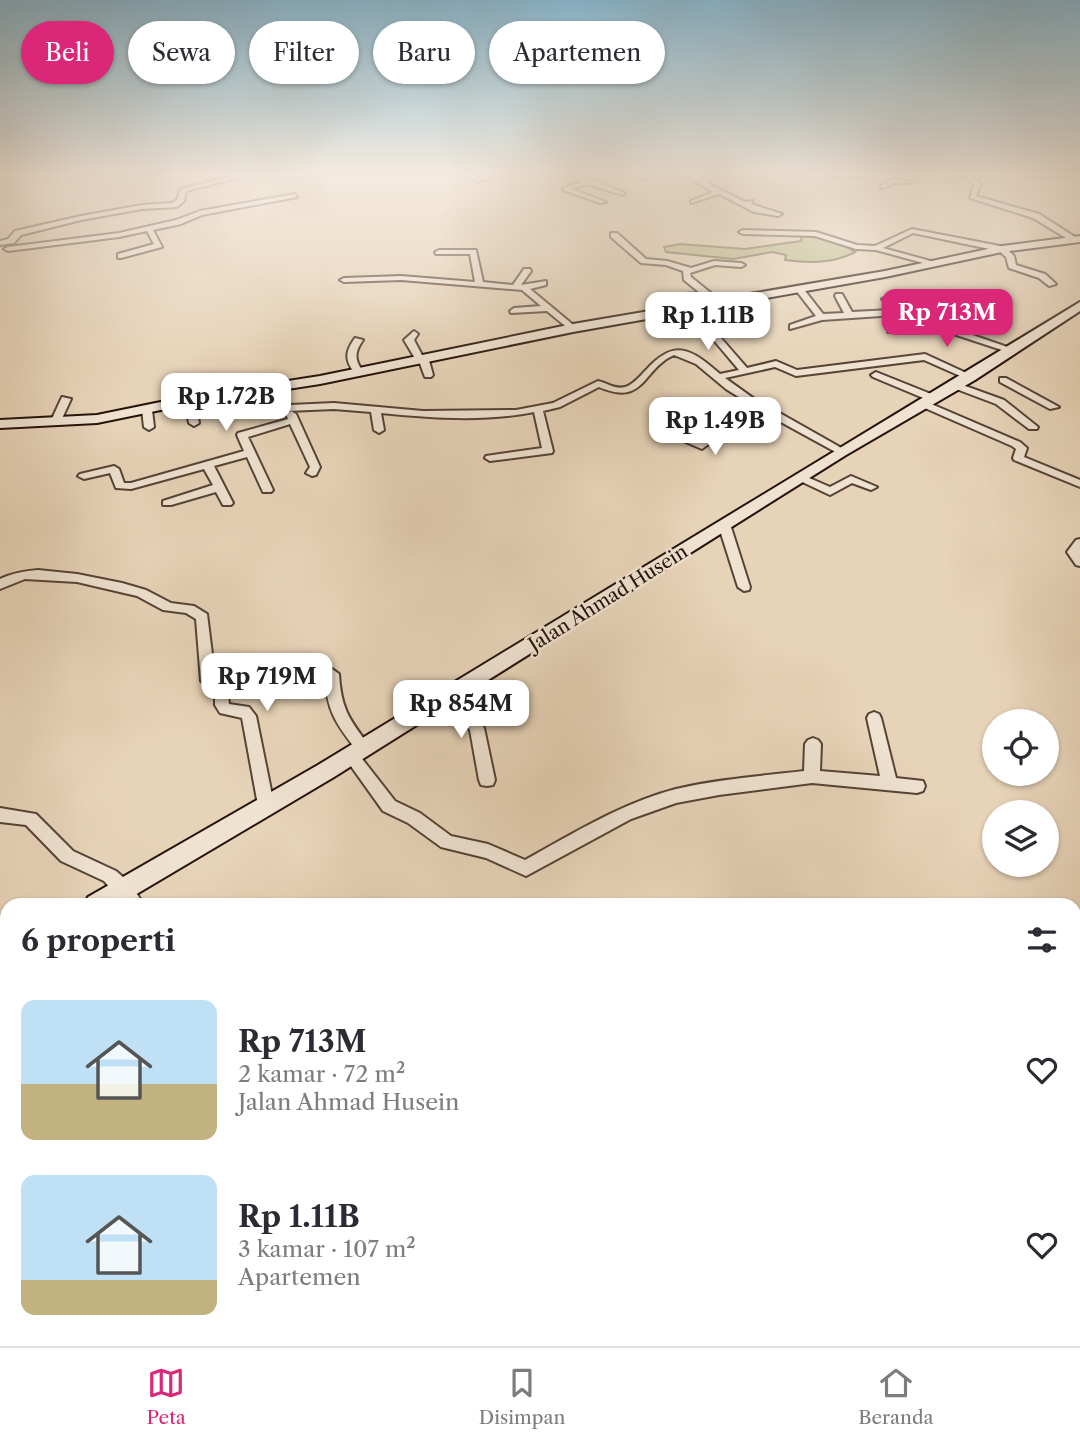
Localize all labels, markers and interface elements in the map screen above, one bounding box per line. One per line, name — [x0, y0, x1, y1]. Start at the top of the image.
chip: Beli — [21, 21, 114, 84]
chip: Sewa — [128, 21, 235, 84]
chip: Filter — [249, 21, 359, 84]
chip: Baru — [373, 21, 475, 84]
chip: Apartemen — [489, 21, 665, 84]
pin: Rp 713M — [882, 290, 1012, 349]
pin: Rp 1.11B — [636, 292, 780, 352]
text: Rp 713M — [898, 298, 996, 326]
text: Rp 1.11B — [661, 301, 755, 329]
pin: Rp 1.72B — [154, 374, 298, 433]
text: Rp 1.72B — [177, 382, 275, 410]
pin: Rp 1.49B — [643, 398, 787, 457]
text: Rp 1.49B — [665, 406, 765, 434]
street label: Jalan Ahmad Husein — [522, 540, 692, 658]
pin: Rp 719M — [202, 654, 332, 713]
text: Rp 719M — [217, 662, 317, 690]
pin: Rp 854M — [396, 680, 526, 740]
text: Rp 854M — [409, 689, 513, 717]
map controls — [982, 709, 1059, 877]
button: locate — [982, 709, 1059, 786]
button: layers — [982, 800, 1059, 877]
icon: filters — [1023, 921, 1061, 959]
text: 6 properti — [21, 922, 175, 959]
text: Rp 713M — [238, 1023, 367, 1060]
icon: home — [77, 1028, 161, 1112]
icon: heart — [1023, 1051, 1061, 1089]
text: 2 kamar · 72 m² — [238, 1060, 405, 1088]
text: Jalan Ahmad Husein — [238, 1088, 459, 1116]
text: Rp 1.11B — [238, 1198, 360, 1235]
icon: home — [77, 1203, 161, 1287]
icon: heart — [1023, 1226, 1061, 1264]
text: 3 kamar · 107 m² — [238, 1235, 416, 1263]
text: Apartemen — [238, 1263, 361, 1291]
tab: Peta — [146, 1364, 186, 1429]
tab: Disimpan — [479, 1364, 565, 1429]
tab: Beranda — [858, 1364, 934, 1429]

